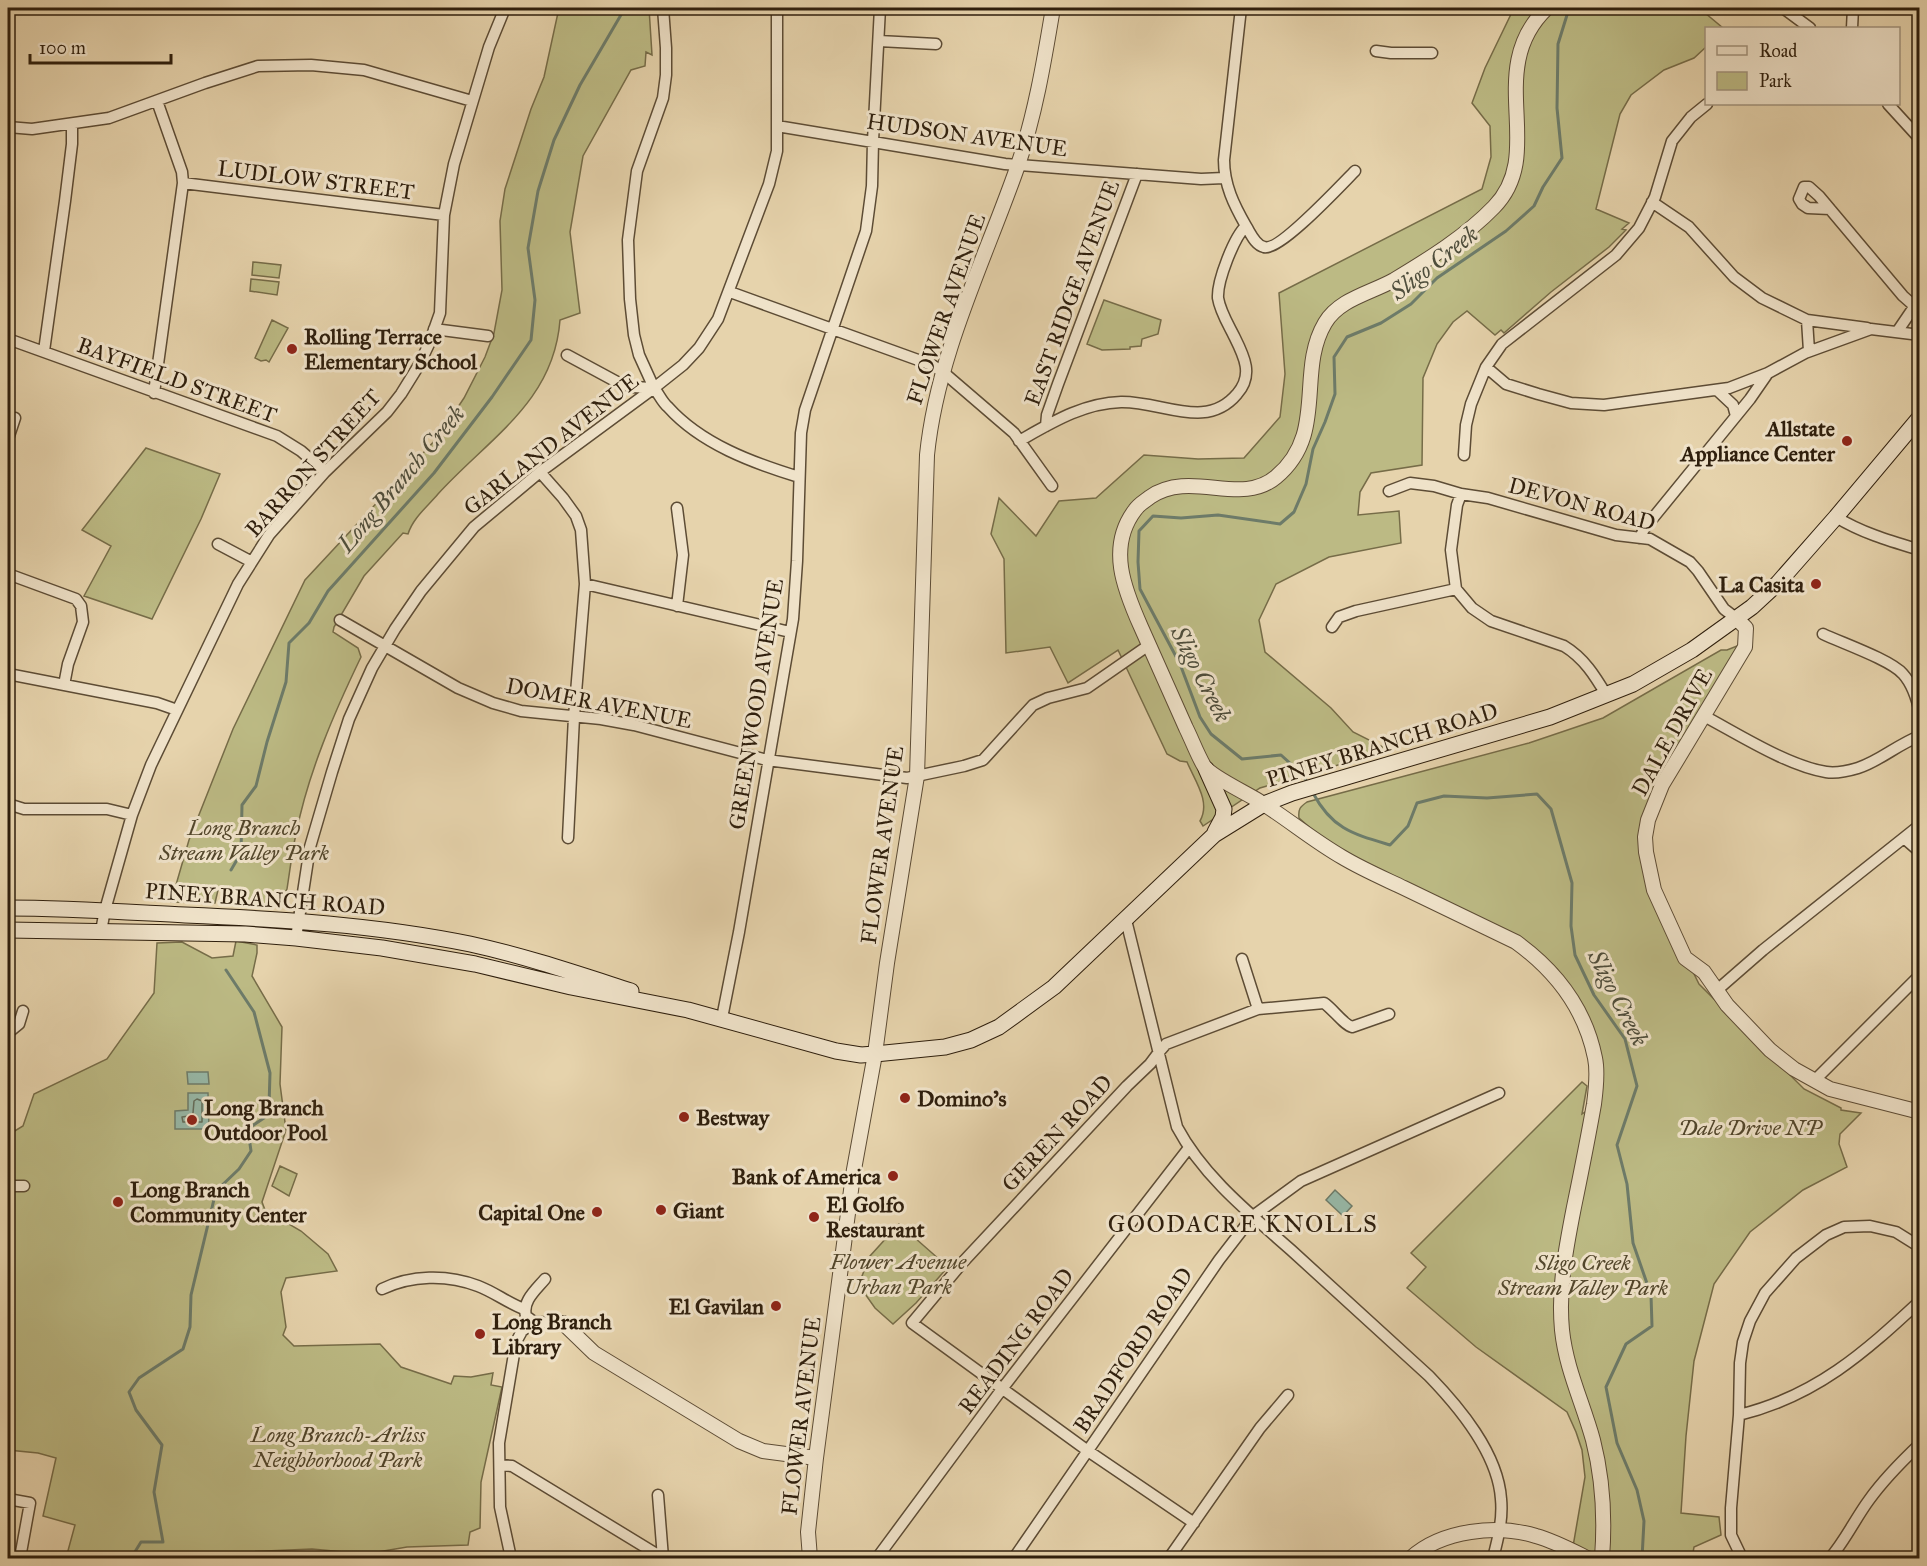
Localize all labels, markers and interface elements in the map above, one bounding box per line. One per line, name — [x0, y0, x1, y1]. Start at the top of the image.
scale bar — [30, 27, 171, 65]
legend — [1705, 27, 1900, 105]
text: 100 m — [39, 37, 86, 59]
text: Road — [1759, 40, 1797, 62]
text: Park — [1759, 70, 1792, 92]
street label: HUDSON AVENUE — [865, 108, 1069, 162]
street label: LUDLOW STREET — [216, 155, 416, 205]
street label: EAST RIDGE AVENUE — [1019, 176, 1125, 409]
street label: FLOWER AVENUE — [901, 210, 991, 408]
water label: Sligo Creek — [1383, 219, 1485, 307]
place label: Rolling Terrace Elementary School — [304, 323, 478, 375]
street label: BAYFIELD STREET — [73, 331, 281, 429]
marker: Rolling Terrace Elementary School — [285, 342, 299, 356]
street label: GARLAND AVENUE — [458, 367, 644, 521]
street label: BARRON STREET — [240, 384, 386, 542]
water label: Long Branch Creek — [330, 399, 471, 559]
place label: Allstate Appliance Center — [1679, 415, 1836, 467]
marker: Allstate Appliance Center — [1840, 434, 1854, 448]
street label: DEVON ROAD — [1506, 471, 1658, 537]
place label: La Casita — [1718, 571, 1805, 598]
street label: GREENWOOD AVENUE — [723, 576, 789, 831]
marker: La Casita — [1809, 577, 1823, 591]
water label: Sligo Creek — [1164, 620, 1238, 728]
street label: DALE DRIVE — [1626, 663, 1718, 800]
street label: DOMER AVENUE — [504, 672, 694, 734]
street label: PINEY BRANCH ROAD — [1263, 697, 1501, 793]
street label: FLOWER AVENUE — [855, 744, 909, 946]
park label: Long Branch Stream Valley Park — [158, 814, 329, 866]
street label: PINEY BRANCH ROAD — [144, 877, 386, 921]
water label: Sligo Creek — [1581, 944, 1655, 1052]
street label: GEREN ROAD — [996, 1069, 1118, 1197]
place label: Domino's — [917, 1085, 1007, 1112]
marker: Domino's — [898, 1091, 912, 1105]
place label: Long Branch Outdoor Pool — [204, 1094, 328, 1146]
place label: Bestway — [696, 1104, 771, 1131]
marker: Bestway — [677, 1110, 691, 1124]
marker: Long Branch Outdoor Pool — [185, 1113, 199, 1127]
park label: Dale Drive NP — [1678, 1114, 1824, 1141]
place label: Bank of America — [732, 1163, 882, 1190]
marker: Bank of America — [886, 1169, 900, 1183]
place label: Long Branch Community Center — [130, 1176, 307, 1228]
place label: El Golfo Restaurant — [826, 1191, 925, 1243]
marker: Long Branch Community Center — [111, 1195, 125, 1209]
place label: Giant — [673, 1197, 724, 1224]
place label: Capital One — [478, 1199, 585, 1226]
marker: Giant — [654, 1203, 668, 1217]
marker: Capital One — [590, 1205, 604, 1219]
district label: GOODACRE KNOLLS — [1108, 1209, 1378, 1239]
marker: El Golfo Restaurant — [807, 1210, 821, 1224]
park label: Flower Avenue Urban Park — [829, 1248, 967, 1300]
park label: Sligo Creek Stream Valley Park — [1497, 1249, 1668, 1301]
street label: BRADFORD ROAD — [1068, 1262, 1198, 1438]
street label: READING ROAD — [952, 1263, 1080, 1419]
place label: El Gavilan — [669, 1293, 764, 1320]
marker: El Gavilan — [769, 1299, 783, 1313]
place label: Long Branch Library — [492, 1308, 613, 1360]
street label: FLOWER AVENUE — [775, 1315, 827, 1517]
marker: Long Branch Library — [473, 1327, 487, 1341]
park label: Long Branch-Arliss Neighborhood Park — [250, 1421, 426, 1473]

